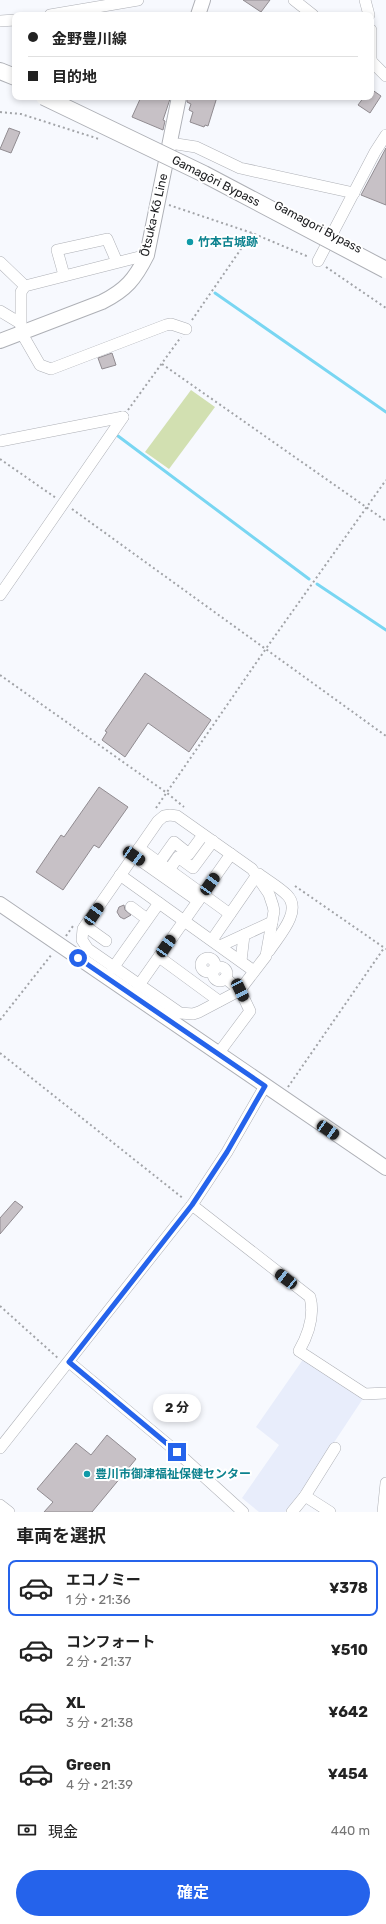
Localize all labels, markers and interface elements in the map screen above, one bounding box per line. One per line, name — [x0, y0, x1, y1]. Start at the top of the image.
text: 金野豊川線 — [52, 30, 127, 48]
text: 目的地 — [52, 68, 97, 86]
street label: Gamagōri Bypass — [170, 153, 262, 209]
street label: Ōtsuka-Kō Line — [138, 172, 170, 258]
street label: Gamagori Bypass — [272, 198, 364, 256]
place label: 竹本古城跡 — [198, 235, 258, 249]
marker: 竹本古城跡 — [185, 237, 195, 247]
car — [121, 844, 147, 868]
car — [198, 871, 222, 897]
car — [82, 901, 106, 927]
car — [154, 933, 178, 959]
route start — [69, 949, 87, 967]
car — [229, 977, 251, 1003]
car — [315, 1118, 341, 1142]
car — [273, 1267, 299, 1291]
callout: 2 分 — [153, 1394, 201, 1422]
text: 2 分 — [165, 1400, 189, 1415]
route end — [168, 1443, 186, 1461]
place label: 豊川市御津福祉保健センター — [95, 1467, 251, 1481]
marker: 豊川市御津福祉保健センター — [82, 1469, 92, 1479]
text: 車両を選択 — [16, 1525, 106, 1547]
icon: car — [18, 1570, 54, 1606]
text: エコノミー — [66, 1571, 141, 1589]
text: ¥378 — [329, 1579, 368, 1597]
text: 1 分 · 21:36 — [66, 1592, 131, 1607]
icon: car — [18, 1632, 54, 1668]
text: コンフォート — [66, 1633, 156, 1651]
text: ¥510 — [330, 1641, 368, 1659]
text: 2 分 · 21:37 — [66, 1654, 131, 1669]
icon: car — [18, 1694, 54, 1730]
text: XL — [66, 1694, 85, 1712]
text: ¥642 — [328, 1703, 368, 1721]
text: 3 分 · 21:38 — [66, 1715, 133, 1730]
icon: car — [18, 1756, 54, 1792]
text: Green — [66, 1756, 111, 1774]
text: ¥454 — [327, 1765, 368, 1783]
text: 4 分 · 21:39 — [66, 1777, 133, 1792]
icon: cash — [16, 1819, 38, 1841]
text: 現金 — [48, 1823, 78, 1841]
text: 440 m — [331, 1823, 370, 1838]
button: 確定 — [16, 1870, 370, 1916]

